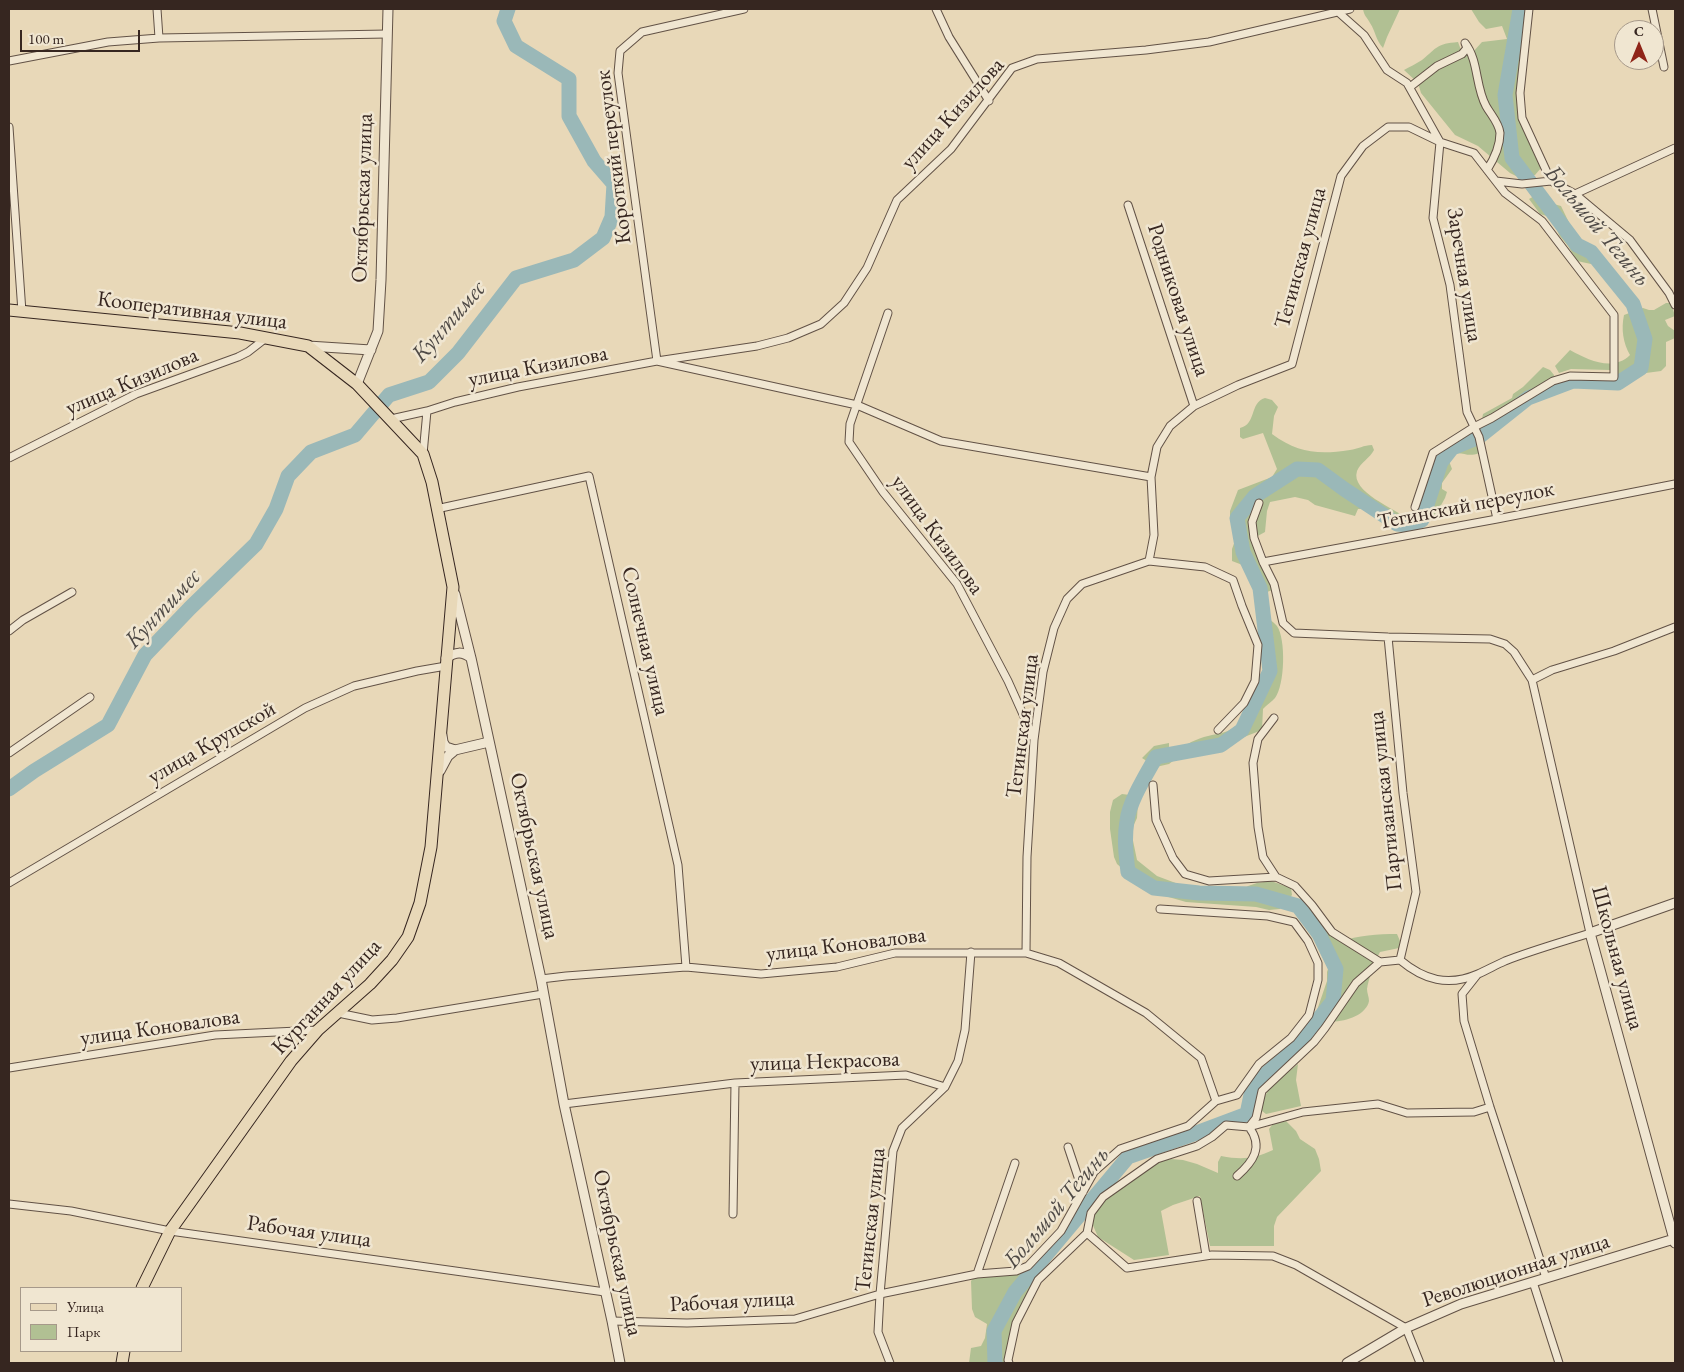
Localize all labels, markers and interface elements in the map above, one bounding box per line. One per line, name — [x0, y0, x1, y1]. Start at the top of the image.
scale bar — [22, 20, 142, 52]
north arrow — [1614, 20, 1664, 70]
text: С — [1634, 22, 1644, 40]
text: 100 m — [28, 29, 64, 48]
street label: улица Кизилова — [896, 53, 1010, 175]
street label: Короткий переулок — [590, 68, 638, 246]
street label: Октябрьская улица — [347, 113, 379, 283]
water label: Большой Тегинь — [1538, 159, 1656, 293]
street label: Тегинская улица — [1269, 185, 1333, 331]
street label: Заречная улица — [1440, 206, 1488, 344]
street label: Родниковая улица — [1141, 220, 1215, 380]
water label: Кунтимес — [406, 275, 492, 369]
street label: Кооперативная улица — [96, 286, 288, 336]
street label: улица Кизилова — [466, 341, 610, 393]
street label: улица Кизилова — [62, 342, 202, 422]
street label: улица Кизилова — [885, 470, 989, 600]
street label: Тегинский переулок — [1375, 476, 1557, 536]
water label: Кунтимес — [119, 563, 207, 655]
street label: Солнечная улица — [615, 564, 675, 718]
street label: Тегинская улица — [1001, 652, 1045, 800]
street label: улица Крупской — [143, 696, 281, 790]
street label: Партизанская улица — [1363, 710, 1409, 892]
street label: Октябрьская улица — [503, 770, 565, 942]
street label: Школьная улица — [1585, 883, 1649, 1033]
street label: улица Коновалова — [765, 922, 927, 968]
street label: Курганная улица — [267, 934, 387, 1060]
street label: улица Коновалова — [79, 1004, 241, 1052]
street label: улица Некрасова — [750, 1046, 900, 1078]
water label: Большой Тегинь — [998, 1141, 1116, 1275]
street label: Тегинская улица — [850, 1146, 892, 1294]
street label: Октябрьская улица — [586, 1167, 648, 1339]
street label: Рабочая улица — [245, 1210, 373, 1254]
street label: Революционная улица — [1419, 1228, 1613, 1314]
street label: Рабочая улица — [669, 1286, 795, 1318]
legend — [20, 1287, 182, 1352]
text: Улица — [67, 1297, 104, 1316]
text: Парк — [67, 1322, 100, 1341]

